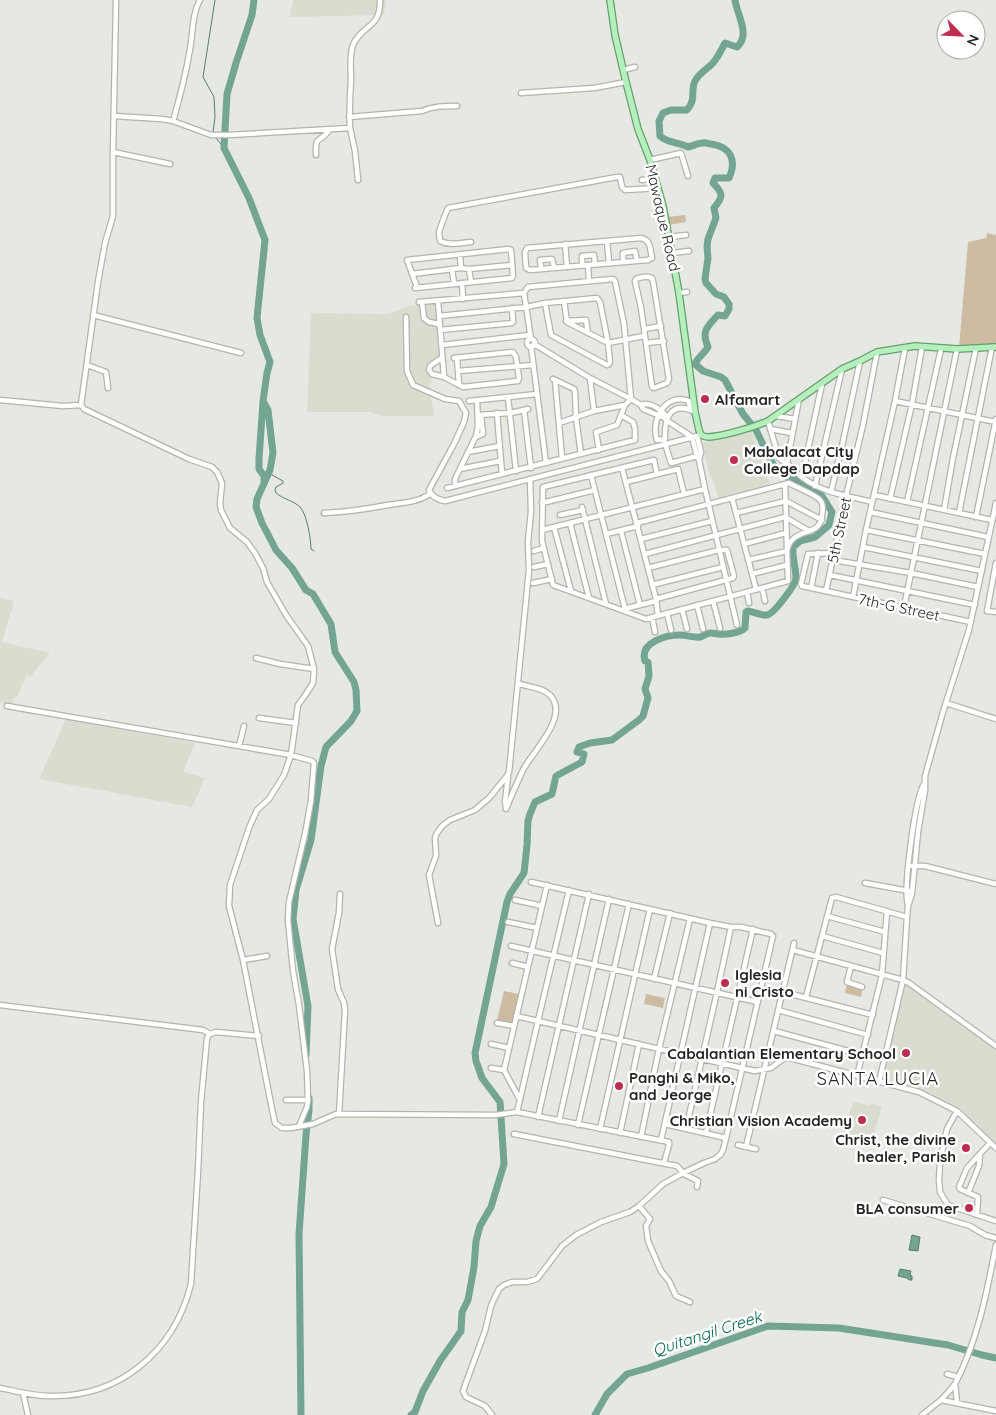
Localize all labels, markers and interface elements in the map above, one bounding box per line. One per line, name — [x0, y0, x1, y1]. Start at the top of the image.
north arrow — [936, 10, 986, 60]
text: N — [963, 32, 983, 49]
street label: Mawaque Road — [641, 163, 685, 273]
place label: Alfamart — [715, 390, 781, 409]
marker: Alfamart — [699, 393, 711, 405]
place label: Mabalacat City College Dapdap — [744, 442, 860, 478]
marker: Mabalacat City College Dapdap — [728, 454, 740, 466]
street label: 5th Street — [823, 495, 855, 565]
street label: 7th-G Street — [857, 589, 941, 625]
place label: Iglesia ni Cristo — [735, 965, 794, 1001]
marker: Iglesia ni Cristo — [719, 977, 731, 989]
place label: Cabalantian Elementary School — [667, 1044, 896, 1063]
marker: Cabalantian Elementary School — [900, 1047, 912, 1059]
district label: SANTA LUCIA — [817, 1067, 939, 1090]
place label: Panghi & Miko, and Jeorge — [629, 1068, 735, 1104]
marker: Panghi & Miko, and Jeorge — [613, 1080, 625, 1092]
place label: Christian Vision Academy — [670, 1111, 852, 1130]
marker: Christian Vision Academy — [856, 1114, 868, 1126]
place label: Christ, the divine healer, Parish — [835, 1130, 956, 1166]
marker: Christ, the divine healer, Parish — [960, 1142, 972, 1154]
place label: BLA consumer — [856, 1199, 959, 1218]
marker: BLA consumer — [963, 1202, 975, 1214]
water label: Quitangil Creek — [650, 1305, 765, 1360]

